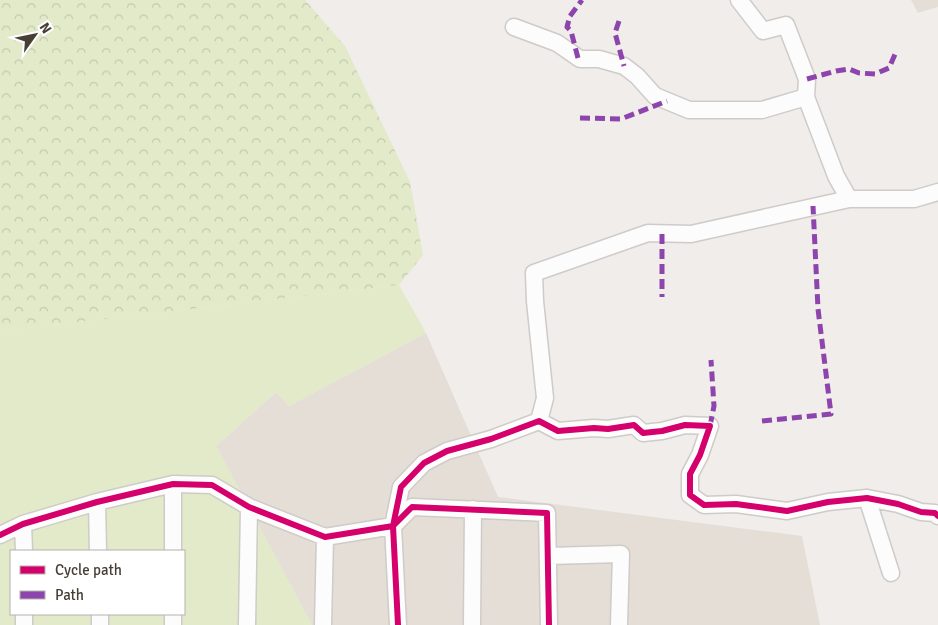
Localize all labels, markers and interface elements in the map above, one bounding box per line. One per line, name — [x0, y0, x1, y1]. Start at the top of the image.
north arrow — [10, 10, 60, 60]
text: N — [36, 19, 55, 37]
legend — [10, 550, 185, 615]
text: Cycle path — [55, 561, 122, 579]
text: Path — [55, 586, 84, 604]

